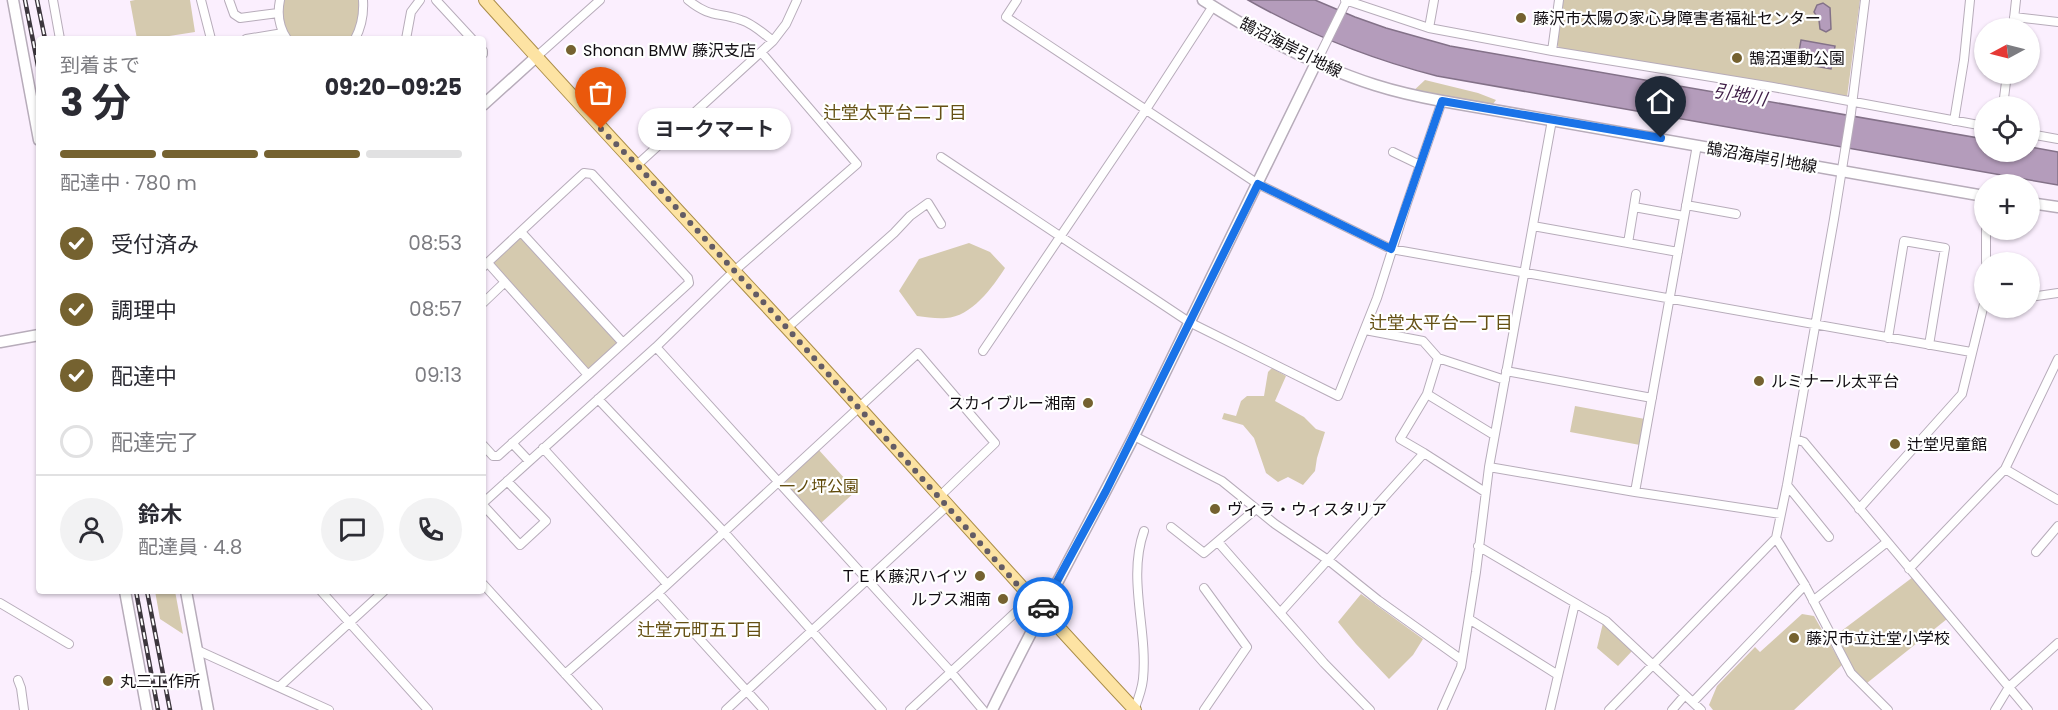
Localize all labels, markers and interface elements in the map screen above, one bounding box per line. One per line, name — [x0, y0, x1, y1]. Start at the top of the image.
place label: 藤沢市太陽の家心身障害者福祉センター — [1533, 7, 1821, 30]
marker: 藤沢市太陽の家心身障害者福祉センター — [1514, 11, 1528, 25]
street label: 鵠沼海岸引地線 — [1236, 12, 1346, 83]
north arrow — [1974, 18, 2040, 84]
map controls — [1974, 18, 2040, 318]
place label: Shonan BMW 藤沢支店 — [583, 39, 756, 62]
marker: Shonan BMW 藤沢支店 — [564, 43, 578, 57]
place label: 鵠沼運動公園 — [1749, 47, 1845, 70]
text: 到着まで — [60, 51, 140, 79]
marker: 鵠沼運動公園 — [1730, 51, 1744, 65]
pin — [575, 67, 626, 129]
text: 09:20–09:25 — [325, 72, 462, 103]
text: 3 分 — [60, 75, 131, 130]
icon: bag — [584, 76, 617, 109]
pin — [1635, 76, 1686, 138]
water label: 引地川 — [1711, 78, 1771, 112]
icon: home — [1644, 85, 1677, 118]
button: locate — [1974, 96, 2040, 162]
district label: 辻堂太平台二丁目 — [823, 100, 967, 125]
callout: ヨークマート — [637, 108, 790, 150]
text: ヨークマート — [655, 115, 775, 143]
street label: 鵠沼海岸引地線 — [1705, 136, 1819, 179]
text: 配達中 · 780 m — [60, 169, 197, 197]
button: + — [1974, 174, 2040, 240]
icon: check — [60, 227, 93, 260]
text: 受付済み — [111, 229, 199, 260]
text: 08:53 — [408, 229, 462, 257]
button: − — [1974, 252, 2040, 318]
icon: check — [60, 293, 93, 326]
text: 調理中 — [111, 295, 177, 326]
text: 08:57 — [409, 295, 462, 323]
district label: 辻堂太平台一丁目 — [1369, 310, 1513, 335]
icon: check — [60, 359, 93, 392]
text: 配達中 — [111, 361, 177, 392]
text: 09:13 — [414, 361, 462, 389]
place label: ルミナール太平台 — [1771, 370, 1899, 393]
marker: ルミナール太平台 — [1752, 374, 1766, 388]
place label: スカイブルー湘南 — [948, 392, 1076, 415]
marker: スカイブルー湘南 — [1081, 396, 1095, 410]
text: 配達完了 — [111, 427, 199, 458]
place label: 辻堂児童館 — [1907, 433, 1987, 456]
marker: 辻堂児童館 — [1888, 437, 1902, 451]
park label: 一ノ坪公園 — [779, 475, 859, 498]
button: person — [60, 498, 123, 561]
button: chat — [321, 498, 384, 561]
button: phone — [399, 498, 462, 561]
place label: ヴィラ・ウィスタリア — [1227, 498, 1387, 521]
text: 鈴木 — [138, 499, 182, 530]
marker: ヴィラ・ウィスタリア — [1208, 502, 1222, 516]
text: 配達員 · 4.8 — [138, 533, 242, 561]
place label: ＴＥＫ藤沢ハイツ — [840, 565, 968, 588]
marker: ＴＥＫ藤沢ハイツ — [973, 569, 987, 583]
courier — [1013, 577, 1073, 637]
place label: ルブス湘南 — [911, 588, 991, 611]
icon: car — [1027, 591, 1060, 624]
marker: ルブス湘南 — [996, 592, 1010, 606]
district label: 辻堂元町五丁目 — [637, 617, 763, 642]
place label: 藤沢市立辻堂小学校 — [1806, 627, 1950, 650]
marker: 藤沢市立辻堂小学校 — [1787, 631, 1801, 645]
place label: 丸三工作所 — [120, 670, 200, 693]
marker: 丸三工作所 — [101, 674, 115, 688]

